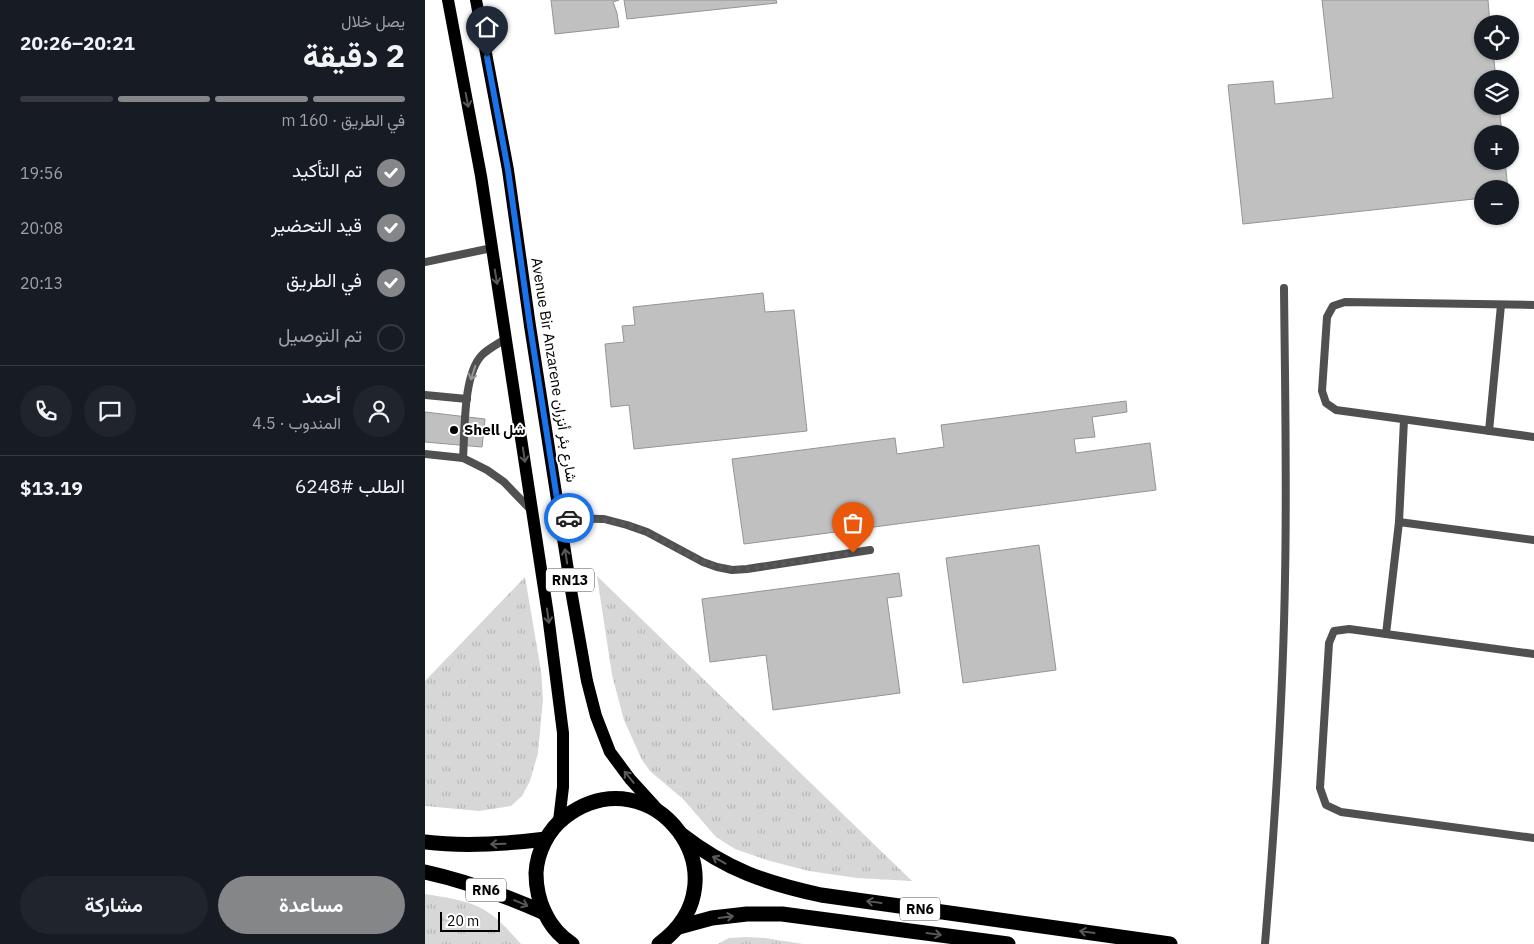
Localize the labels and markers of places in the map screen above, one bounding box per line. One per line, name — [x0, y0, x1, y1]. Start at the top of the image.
pin — [466, 6, 508, 57]
place label: Shell شل — [464, 420, 525, 439]
marker: Shell شل — [448, 424, 460, 436]
pin — [832, 502, 874, 553]

